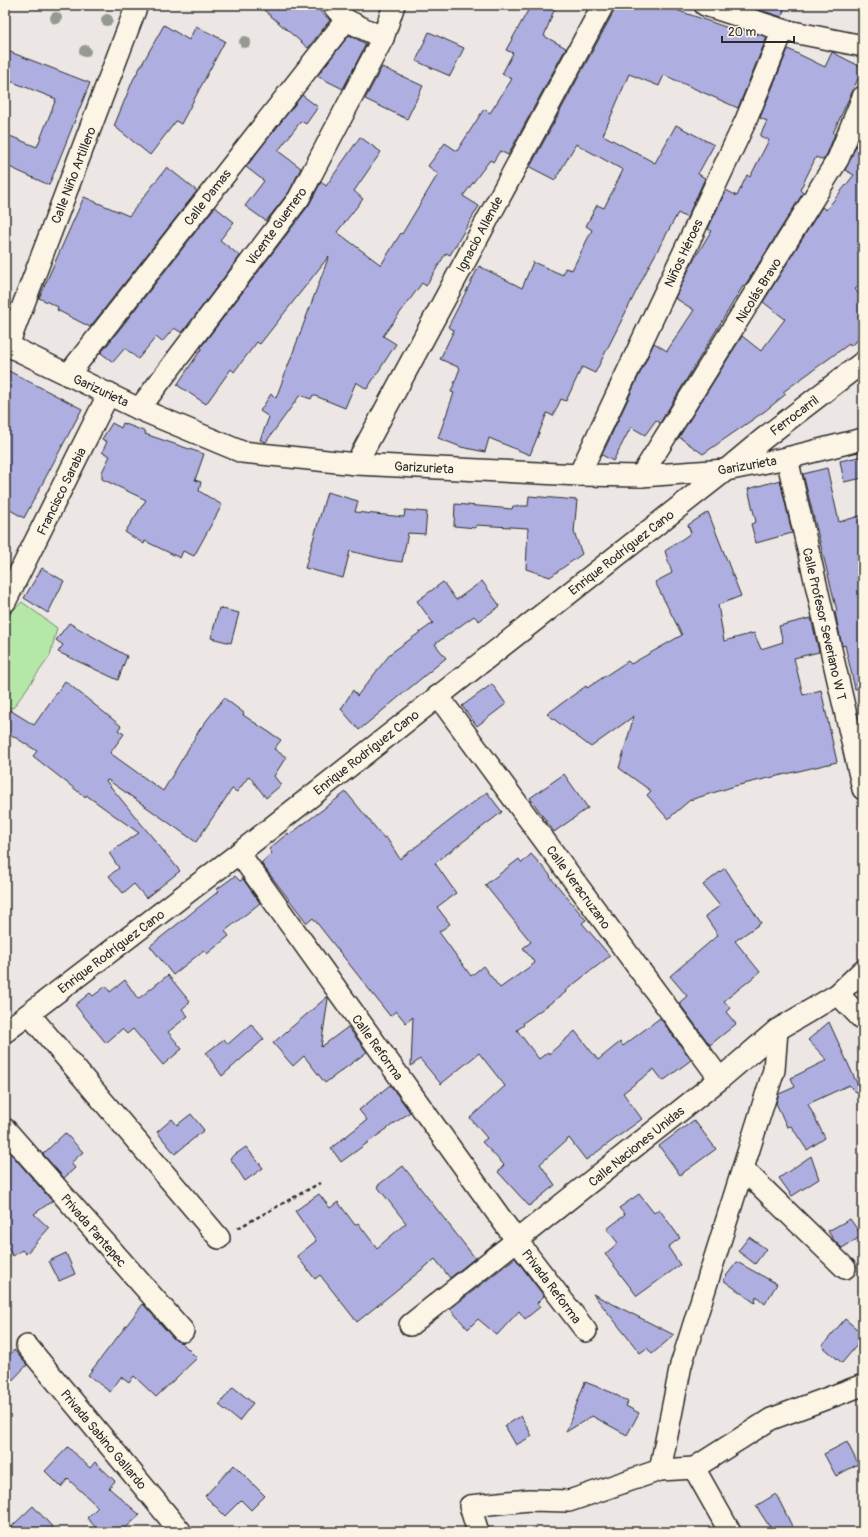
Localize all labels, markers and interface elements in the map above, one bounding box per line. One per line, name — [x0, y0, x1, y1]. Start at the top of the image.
scale bar — [722, 18, 794, 44]
text: 20 m — [728, 25, 757, 40]
street label: Calle Niño Artillero — [48, 125, 100, 226]
street label: Calle Damas — [181, 166, 235, 229]
street label: Vicente Guerrero — [243, 184, 311, 269]
street label: Ignacio Allende — [453, 193, 507, 275]
street label: Niños Héroes — [661, 217, 707, 290]
street label: Nicolás Bravo — [733, 255, 785, 326]
street label: Garizurieta — [70, 371, 131, 411]
street label: Ferrocarril — [767, 392, 822, 439]
street label: Francisco Sarabia — [34, 445, 90, 538]
street label: Garizurieta — [716, 453, 778, 479]
street label: Garizurieta — [394, 458, 454, 478]
street label: Enrique Rodríguez Cano — [566, 507, 678, 599]
street label: Calle Profesor Severiano W T — [799, 546, 849, 702]
street label: Enrique Rodríguez Cano — [311, 707, 423, 799]
street label: Calle Veracruzano — [543, 843, 614, 932]
street label: Enrique Rodríguez Cano — [55, 906, 168, 997]
street label: Calle Reforma — [348, 1012, 406, 1083]
street label: Calle Naciones Unidas — [585, 1103, 688, 1190]
street label: Privada Pantepec — [57, 1191, 130, 1271]
street label: Privada Reforma — [518, 1246, 584, 1327]
street label: Privada Sabino Gallardo — [57, 1386, 150, 1493]

